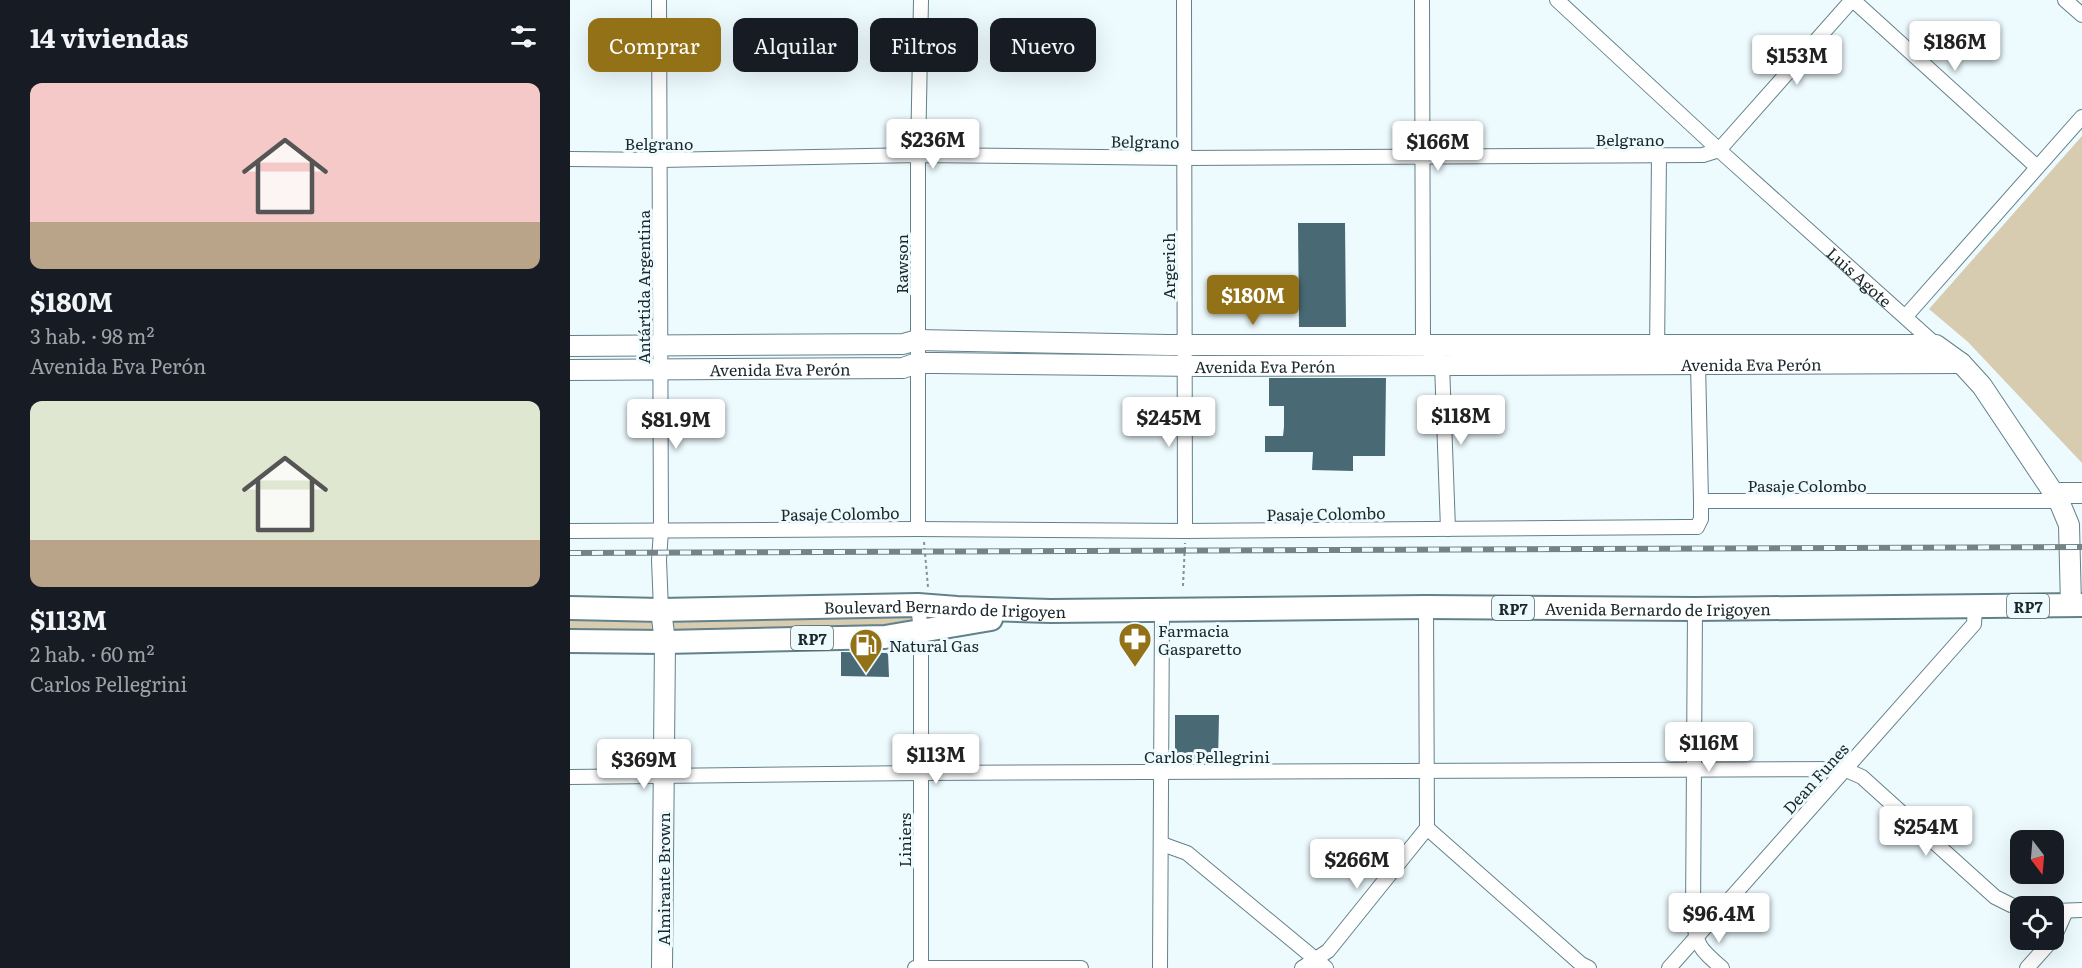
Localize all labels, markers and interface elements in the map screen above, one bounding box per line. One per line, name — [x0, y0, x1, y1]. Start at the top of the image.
text: 14 viviendas — [30, 17, 189, 56]
chip: Comprar — [588, 18, 721, 72]
chip: Alquilar — [733, 18, 858, 72]
chip: Filtros — [870, 18, 978, 72]
chip: Nuevo — [990, 18, 1096, 72]
icon: filters — [507, 20, 540, 53]
pin: $186M — [1913, 21, 1997, 72]
text: $186M — [1923, 25, 1987, 55]
pin: $153M — [1755, 35, 1839, 86]
text: $153M — [1766, 39, 1828, 69]
pin: $236M — [891, 119, 975, 170]
pin: $166M — [1396, 121, 1480, 172]
icon: home — [231, 122, 339, 230]
text: $236M — [900, 123, 966, 153]
text: $166M — [1406, 125, 1470, 155]
street label: Belgrano — [1596, 127, 1664, 151]
street label: Belgrano — [1110, 128, 1180, 154]
street label: Belgrano — [625, 131, 693, 155]
street label: Antártida Argentina — [631, 210, 655, 364]
street label: Argerich — [1156, 232, 1180, 300]
street label: Rawson — [889, 234, 913, 294]
street label: Luis Agote — [1822, 241, 1898, 312]
pin: $180M — [1211, 275, 1295, 326]
text: $180M — [1221, 279, 1285, 309]
text: $180M — [30, 281, 113, 320]
text: 3 hab. · 98 m² — [30, 320, 154, 350]
text: Avenida Eva Perón — [30, 350, 206, 380]
street label: Avenida Eva Perón — [1681, 352, 1822, 376]
street label: Avenida Eva Perón — [1194, 353, 1336, 378]
street label: Avenida Eva Perón — [709, 356, 851, 381]
pin: $118M — [1419, 395, 1503, 446]
pin: $245M — [1127, 397, 1211, 448]
pin: $81.9M — [627, 399, 725, 450]
text: $118M — [1431, 399, 1491, 429]
text: $245M — [1136, 401, 1202, 431]
text: $81.9M — [641, 403, 711, 433]
icon: home — [231, 440, 339, 548]
street label: Pasaje Colombo — [1747, 473, 1867, 497]
street label: Pasaje Colombo — [780, 500, 900, 526]
street label: Pasaje Colombo — [1266, 500, 1386, 526]
street label: Boulevard Bernardo de Irigoyen — [824, 593, 1066, 623]
road number: RP7 — [2007, 594, 2049, 618]
road number: RP7 — [1492, 596, 1534, 620]
street label: Avenida Bernardo de Irigoyen — [1545, 596, 1771, 621]
text: $113M — [30, 599, 107, 638]
place label: Farmacia Gasparetto — [1158, 618, 1242, 660]
pharmacy icon: Farmacia Gasparetto — [1117, 621, 1153, 668]
road number: RP7 — [791, 626, 833, 650]
fuel station icon: Natural Gas — [848, 627, 884, 674]
place label: Natural Gas — [889, 633, 979, 657]
text: 2 hab. · 60 m² — [30, 638, 154, 668]
text: Carlos Pellegrini — [30, 668, 187, 698]
pin: $116M — [1667, 722, 1751, 773]
text: $116M — [1679, 726, 1739, 756]
pin: $113M — [894, 734, 978, 785]
street label: Dean Funes — [1777, 737, 1853, 819]
text: $113M — [906, 738, 966, 768]
pin: $369M — [602, 739, 686, 790]
text: $369M — [611, 743, 677, 773]
street label: Carlos Pellegrini — [1144, 744, 1270, 768]
pin: $254M — [1884, 806, 1968, 857]
text: $254M — [1893, 810, 1959, 840]
street label: Almirante Brown — [651, 812, 675, 946]
street label: Liniers — [892, 813, 916, 867]
north arrow — [2010, 830, 2064, 884]
map controls — [2010, 830, 2064, 950]
pin: $266M — [1315, 839, 1399, 890]
text: $266M — [1324, 843, 1390, 873]
pin: $96.4M — [1670, 893, 1768, 944]
button: locate — [2010, 896, 2064, 950]
text: $96.4M — [1683, 897, 1755, 927]

